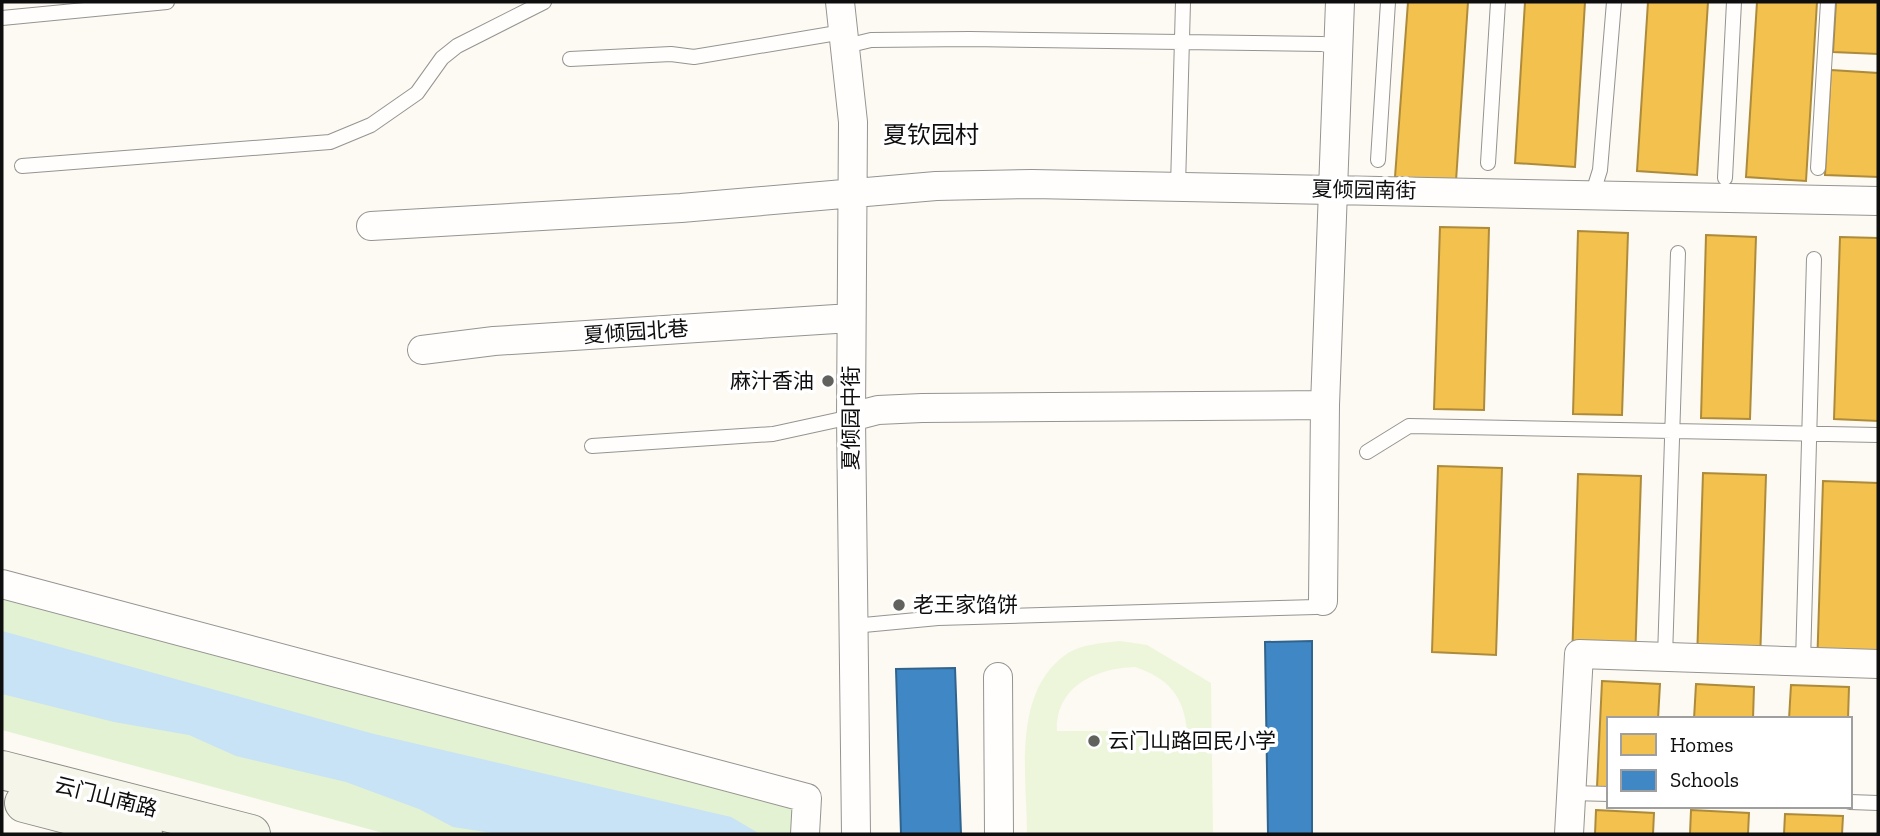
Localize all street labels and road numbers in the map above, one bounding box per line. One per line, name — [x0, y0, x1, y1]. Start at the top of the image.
street label: 夏倾园南街 — [1311, 176, 1417, 203]
street label: 夏倾园北巷 — [583, 315, 689, 348]
street label: 夏倾园中街 — [838, 366, 863, 471]
street label: 云门山南路 — [52, 772, 160, 821]

